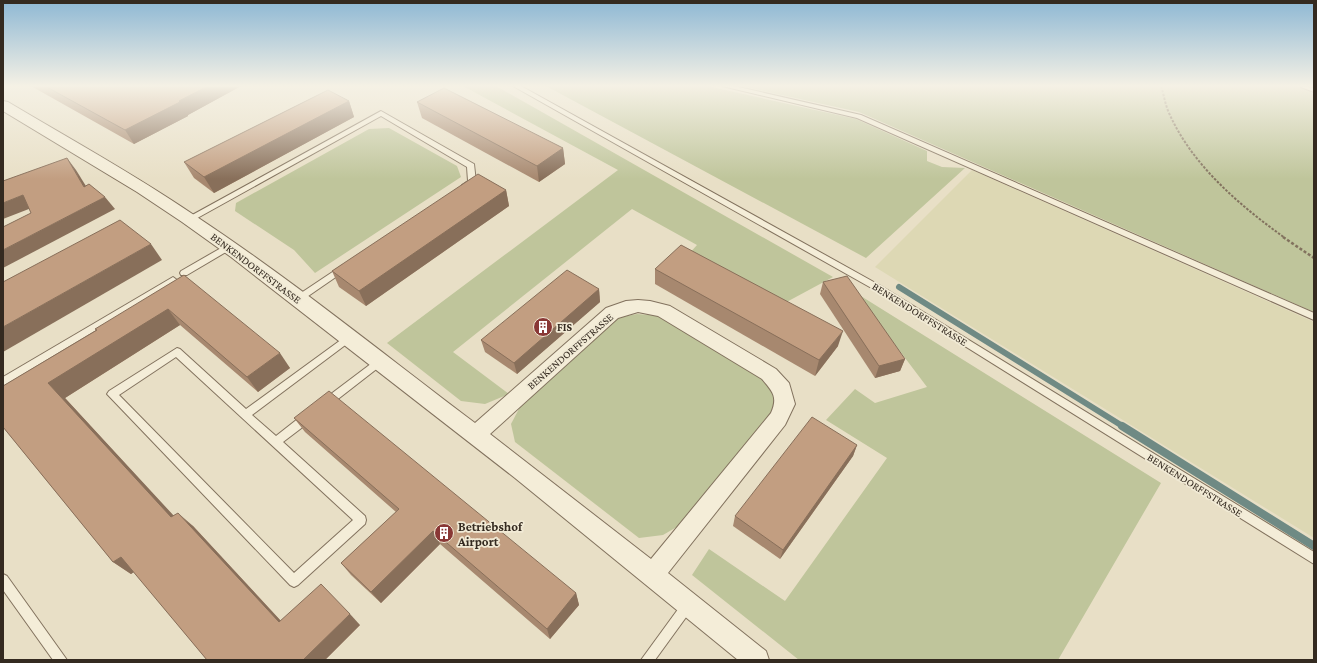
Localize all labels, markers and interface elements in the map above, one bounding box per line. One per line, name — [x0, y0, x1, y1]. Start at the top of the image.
street label: BENKENDORFFSTRASSE — [209, 230, 303, 306]
street label: BENKENDORFFSTRASSE — [870, 280, 970, 348]
street label: BENKENDORFFSTRASSE — [525, 310, 615, 392]
building icon: FIS — [532, 316, 554, 338]
place label: FIS — [557, 321, 572, 333]
street label: BENKENDORFFSTRASSE — [1145, 451, 1245, 519]
place label: Betriebshof Airport — [457, 519, 523, 549]
building icon: Betriebshof Airport — [433, 522, 455, 544]

